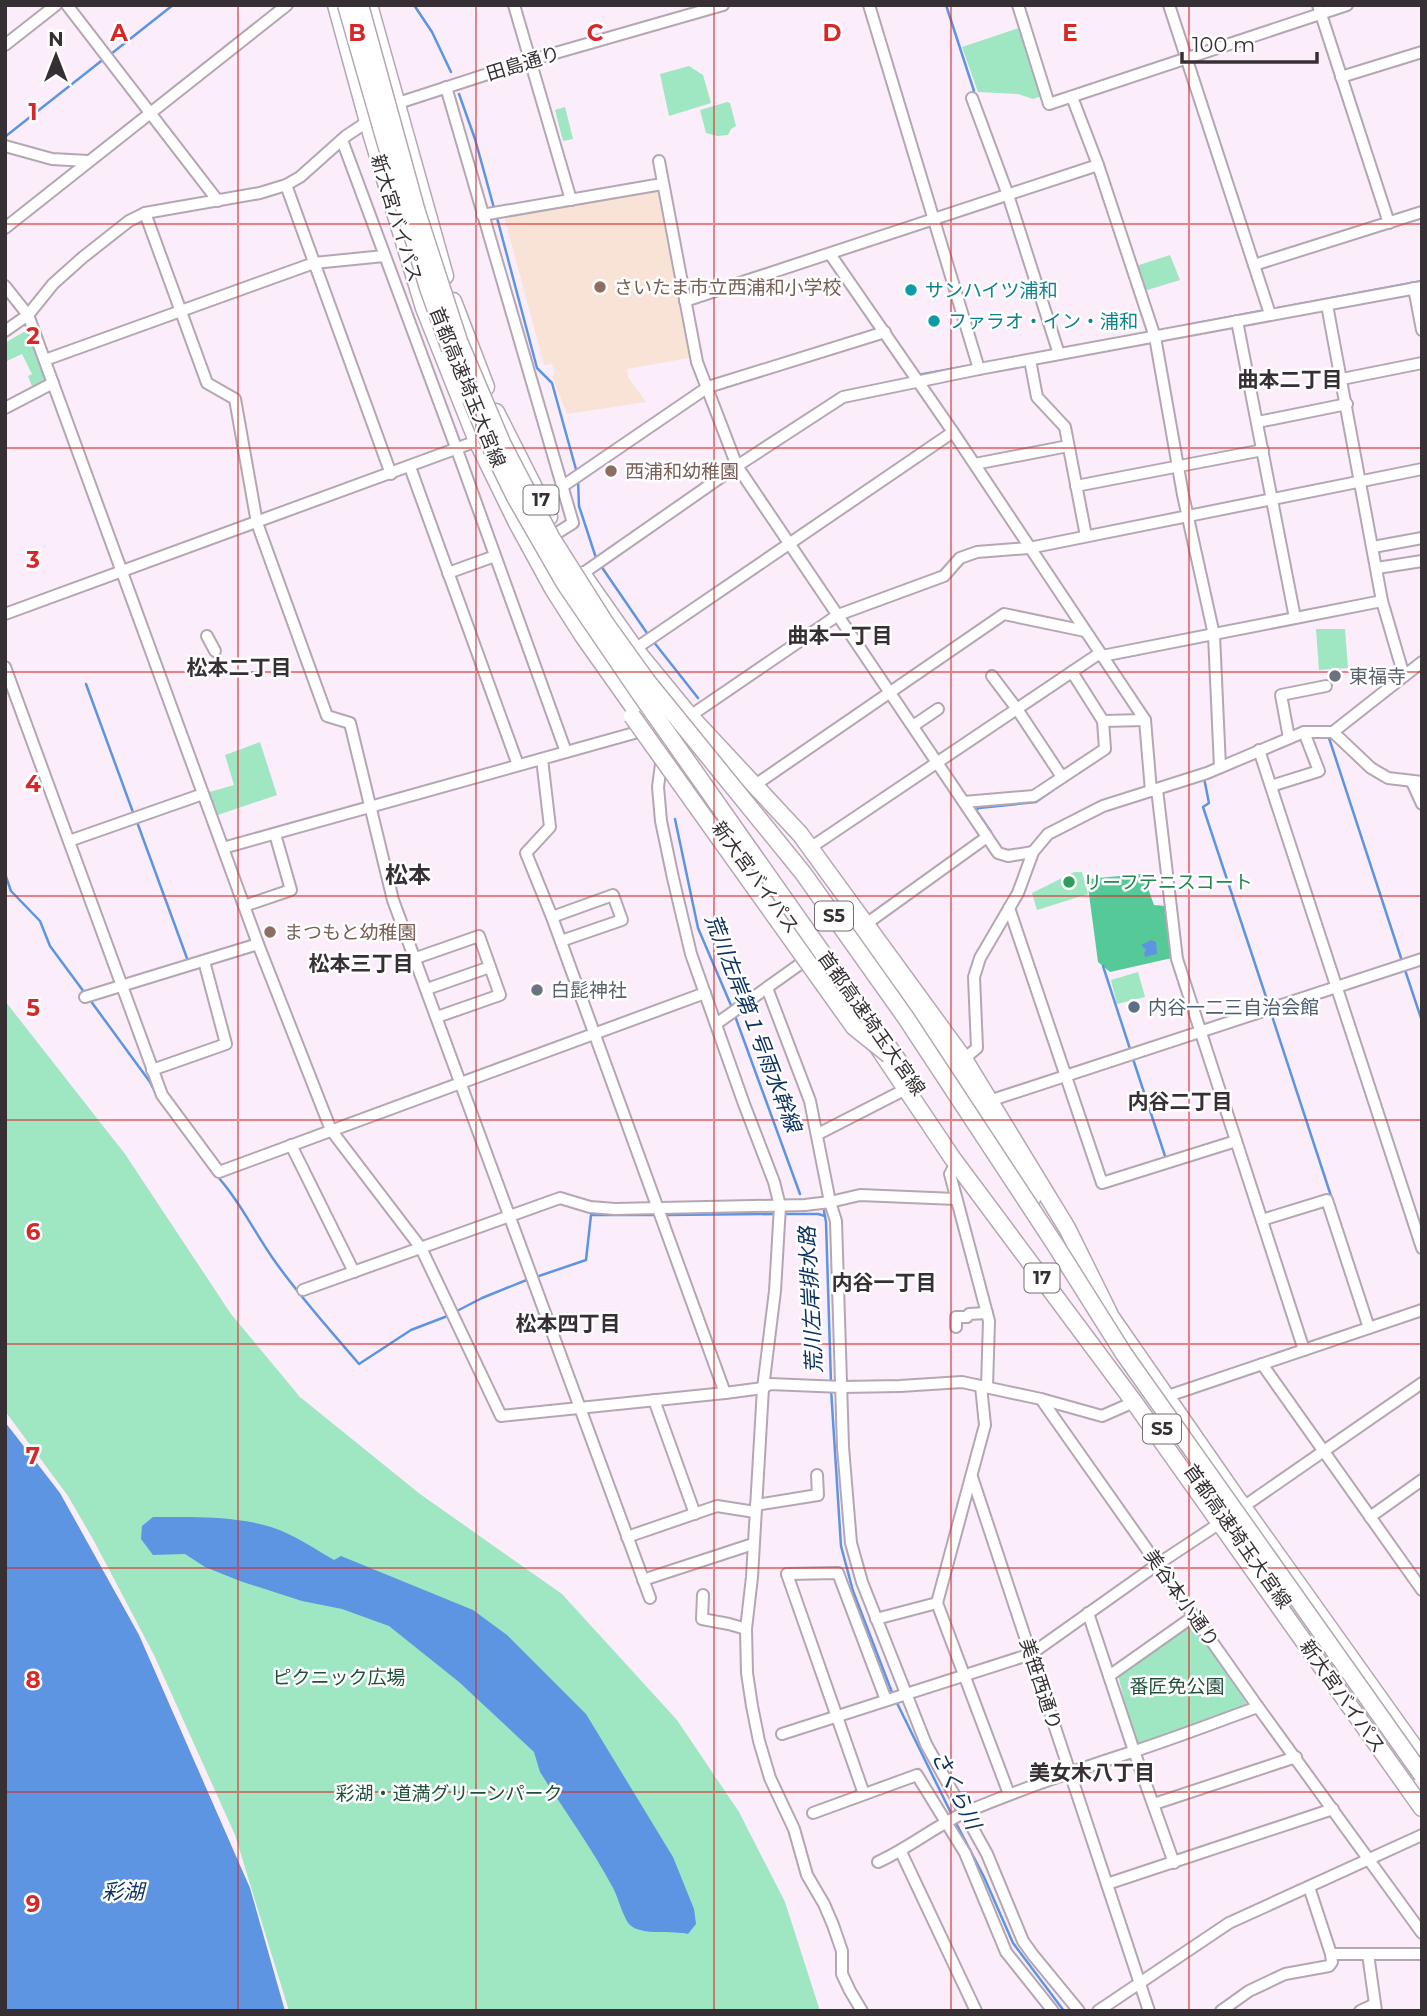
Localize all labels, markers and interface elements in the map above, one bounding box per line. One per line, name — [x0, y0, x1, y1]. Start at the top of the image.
text: A — [109, 19, 128, 47]
text: B — [348, 19, 366, 47]
text: C — [587, 19, 604, 47]
text: D — [823, 19, 842, 47]
text: E — [1062, 19, 1078, 47]
north arrow — [21, 21, 91, 91]
scale bar — [1182, 21, 1317, 65]
text: N — [48, 28, 64, 51]
text: 100 m — [1192, 32, 1255, 57]
street label: 田島通り — [483, 41, 563, 86]
text: 1 — [28, 98, 38, 126]
street label: 新大宮バイパス — [366, 151, 427, 285]
place label: さいたま市立西浦和小学校 — [614, 276, 841, 299]
marker: さいたま市立西浦和小学校 — [592, 279, 608, 295]
place label: サンハイツ浦和 — [925, 279, 1058, 302]
marker: サンハイツ浦和 — [903, 282, 919, 298]
street label: 首都高速埼玉大宮線 — [425, 304, 510, 471]
place label: ファラオ・イン・浦和 — [948, 310, 1138, 333]
marker: ファラオ・イン・浦和 — [926, 313, 942, 329]
text: 2 — [26, 322, 40, 350]
district label: 曲本二丁目 — [1238, 367, 1343, 392]
place label: 西浦和幼稚園 — [625, 460, 739, 483]
marker: 西浦和幼稚園 — [603, 463, 619, 479]
road number: 17 — [524, 486, 558, 514]
text: 3 — [25, 546, 40, 574]
district label: 曲本一丁目 — [788, 623, 893, 648]
district label: 松本二丁目 — [187, 655, 292, 680]
place label: 東福寺 — [1349, 665, 1406, 688]
marker: 東福寺 — [1327, 668, 1343, 684]
text: 4 — [25, 770, 41, 798]
street label: 新大宮バイパス — [707, 817, 804, 938]
district label: 松本 — [385, 861, 431, 889]
place label: リーフテニスコート — [1083, 871, 1253, 894]
marker: リーフテニスコート — [1061, 874, 1077, 890]
road number: S5 — [815, 902, 853, 931]
water label: 荒川左岸第１号雨水幹線 — [700, 911, 808, 1138]
place label: まつもと幼稚園 — [284, 921, 417, 944]
marker: まつもと幼稚園 — [262, 924, 278, 940]
street label: 首都高速埼玉大宮線 — [813, 947, 930, 1100]
district label: 松本三丁目 — [309, 951, 414, 976]
place label: 白髭神社 — [551, 979, 627, 1002]
marker: 白髭神社 — [529, 982, 545, 998]
text: 5 — [26, 994, 40, 1022]
place label: 内谷一二三自治会館 — [1148, 996, 1319, 1019]
marker: 内谷一二三自治会館 — [1126, 999, 1142, 1015]
district label: 内谷二丁目 — [1128, 1089, 1233, 1114]
text: 6 — [26, 1218, 41, 1246]
water label: 荒川左岸排水路 — [794, 1224, 827, 1374]
road number: 17 — [1024, 1264, 1060, 1293]
district label: 内谷一丁目 — [832, 1270, 937, 1295]
district label: 松本四丁目 — [516, 1311, 621, 1336]
road number: S5 — [1143, 1414, 1181, 1444]
text: 7 — [26, 1442, 40, 1470]
street label: 首都高速埼玉大宮線 — [1179, 1460, 1296, 1613]
street label: 美谷本小通り — [1139, 1545, 1224, 1652]
street label: 美笹西通り — [1015, 1635, 1066, 1733]
street label: 新大宮バイパス — [1295, 1635, 1390, 1757]
text: 8 — [25, 1666, 41, 1694]
park label: ピクニック広場 — [272, 1666, 406, 1689]
park label: 番匠免公園 — [1129, 1675, 1225, 1698]
water label: さくら川 — [927, 1747, 987, 1835]
district label: 美女木八丁目 — [1029, 1760, 1155, 1785]
park label: 彩湖・道満グリーンパーク — [335, 1782, 563, 1805]
water label: 彩湖 — [102, 1879, 147, 1904]
text: 9 — [26, 1890, 40, 1918]

